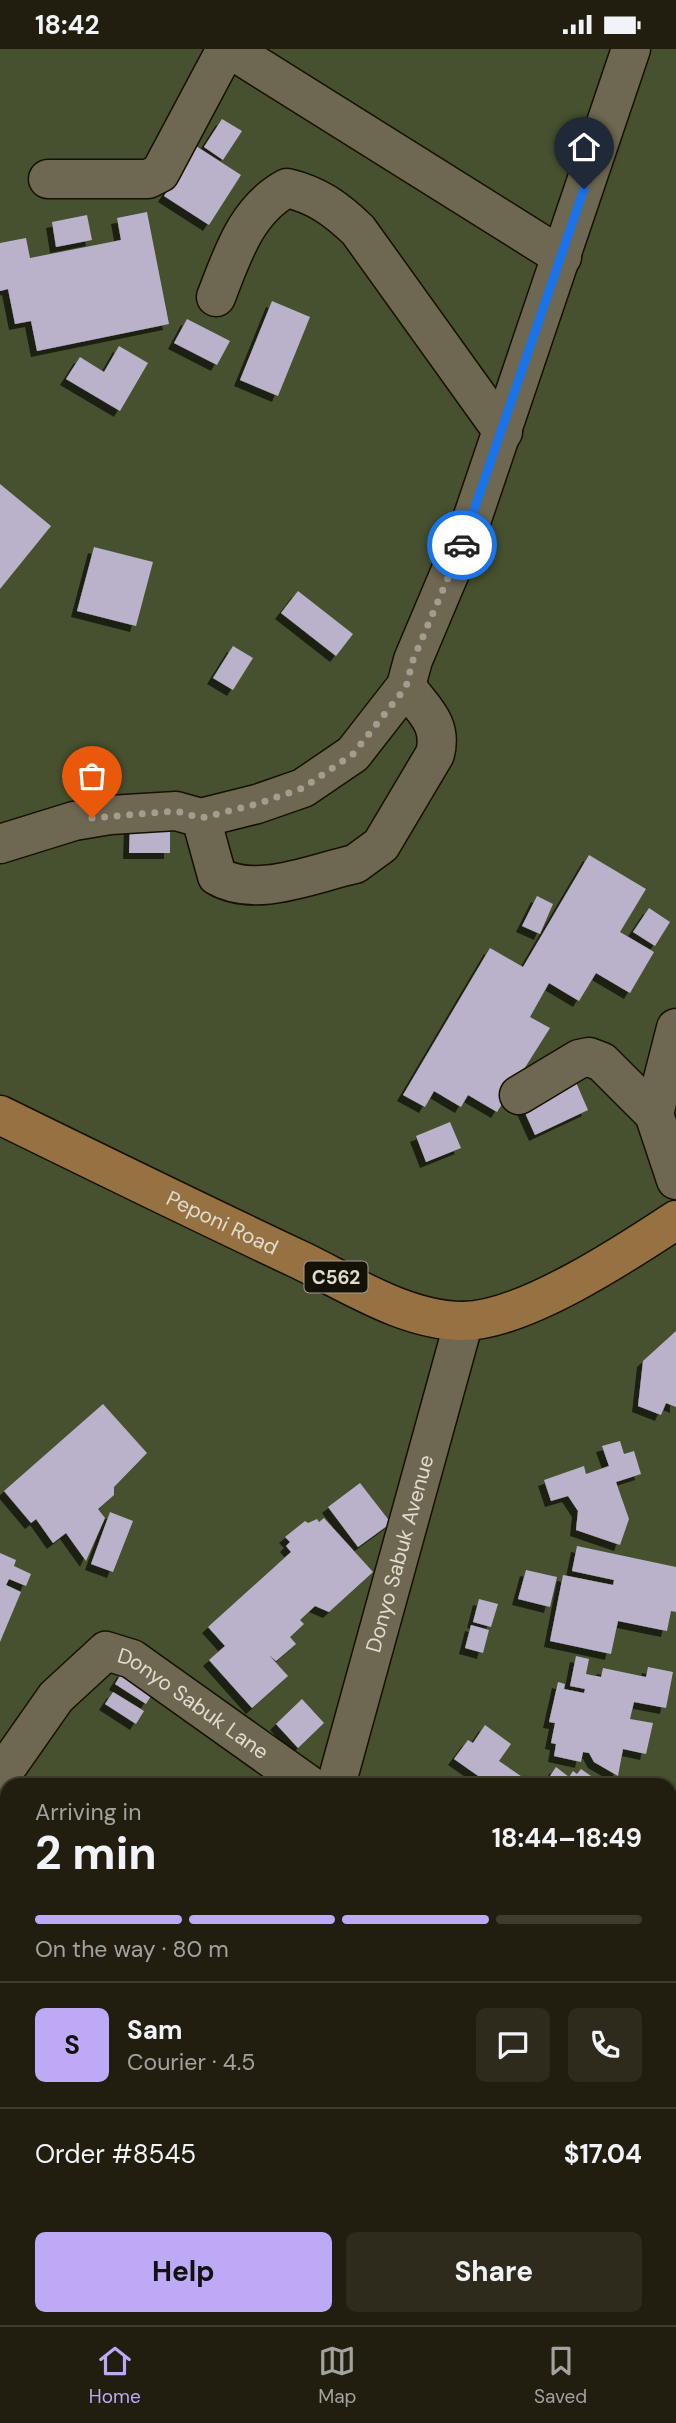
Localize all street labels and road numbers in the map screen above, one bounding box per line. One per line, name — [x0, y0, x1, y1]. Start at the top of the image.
street label: Peponi Road — [162, 1184, 283, 1262]
road number: C562 — [304, 1261, 368, 1293]
street label: Donyo Sabuk Avenue — [359, 1452, 440, 1656]
street label: Donyo Sabuk Lane — [114, 1641, 274, 1766]

